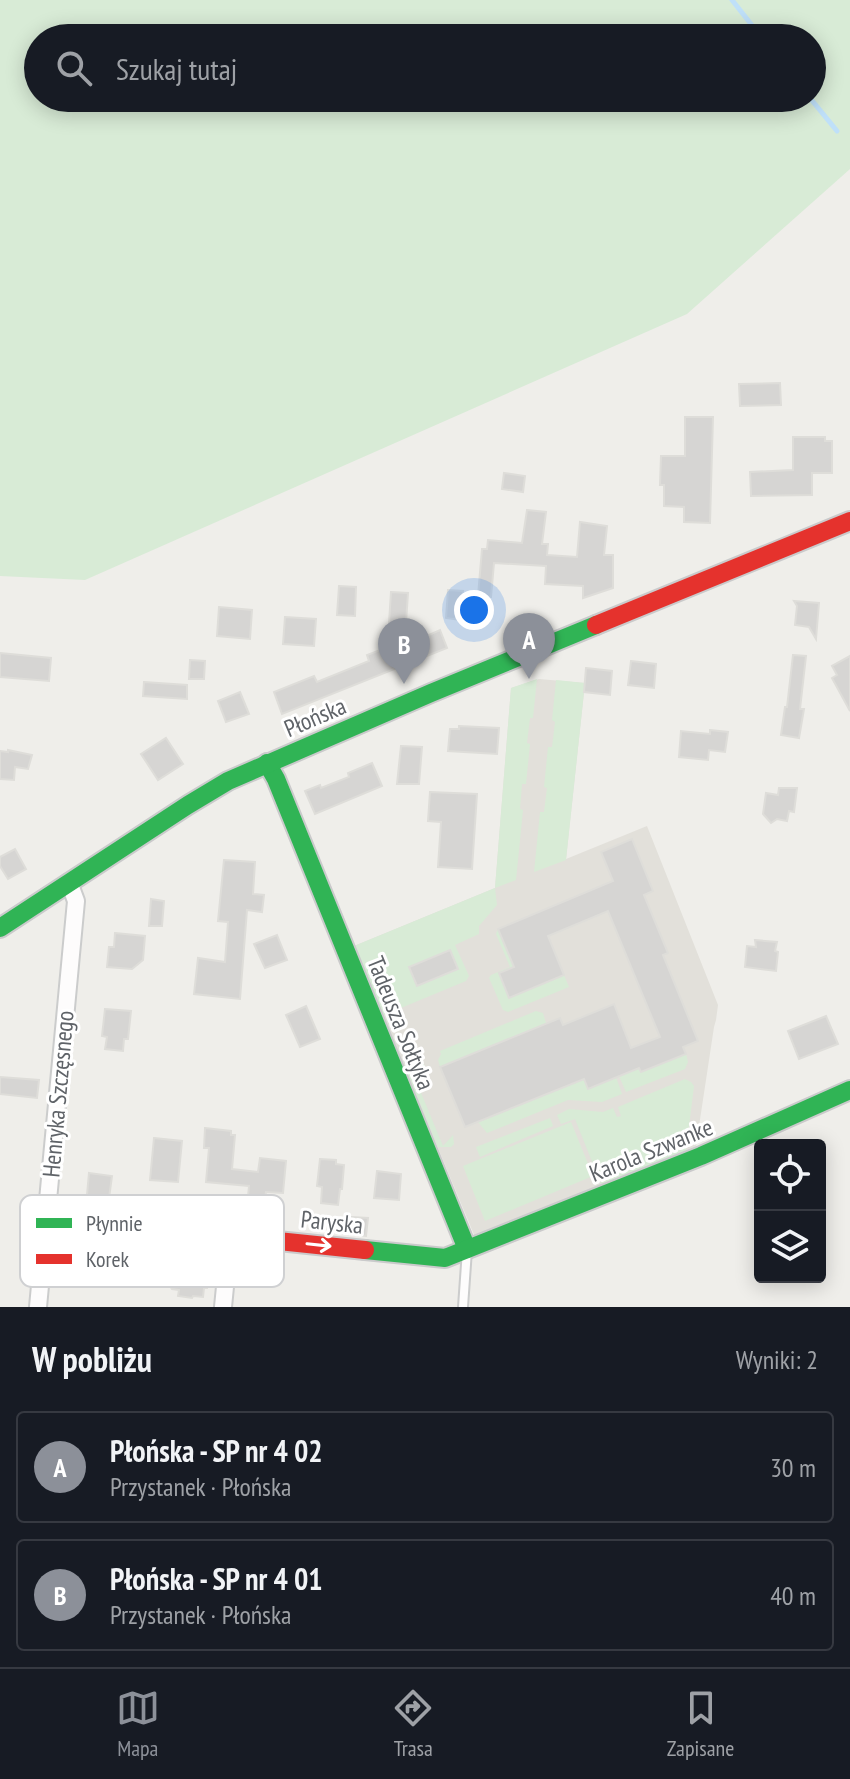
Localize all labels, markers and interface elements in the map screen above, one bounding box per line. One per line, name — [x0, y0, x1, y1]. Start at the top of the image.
search box — [24, 24, 826, 112]
icon: search — [52, 46, 96, 90]
text: Szukaj tutaj — [116, 49, 237, 88]
your location — [454, 590, 494, 630]
pin: A — [503, 613, 555, 679]
pin: B — [378, 618, 430, 684]
street label: Płońska — [279, 690, 351, 744]
street label: Tadeusza Sołtyka — [360, 952, 442, 1094]
street label: Henryka Szczęsnego — [35, 1009, 81, 1179]
street label: Karola Szwanke — [585, 1111, 717, 1189]
map controls — [754, 1139, 826, 1283]
button: locate — [754, 1139, 826, 1211]
legend — [20, 1195, 284, 1287]
street label: Paryska — [299, 1203, 365, 1241]
text: Płynnie — [86, 1209, 143, 1237]
button: layers — [754, 1211, 826, 1283]
one-way arrow — [305, 1237, 332, 1252]
text: Korek — [86, 1245, 130, 1273]
text: W pobliżu — [32, 1337, 152, 1381]
text: Wyniki: 2 — [736, 1343, 818, 1376]
text: Płońska - SP nr 4 02 — [110, 1431, 323, 1470]
text: A — [53, 1451, 67, 1484]
text: 30 m — [770, 1451, 816, 1484]
text: Przystanek · Płońska — [110, 1470, 291, 1503]
text: Płońska - SP nr 4 01 — [110, 1559, 323, 1598]
text: B — [54, 1579, 66, 1612]
text: 40 m — [770, 1579, 816, 1612]
text: Przystanek · Płońska — [110, 1598, 291, 1631]
tab: Mapa — [116, 1686, 160, 1762]
tab: Trasa — [391, 1686, 435, 1762]
tab: Zapisane — [667, 1686, 734, 1762]

